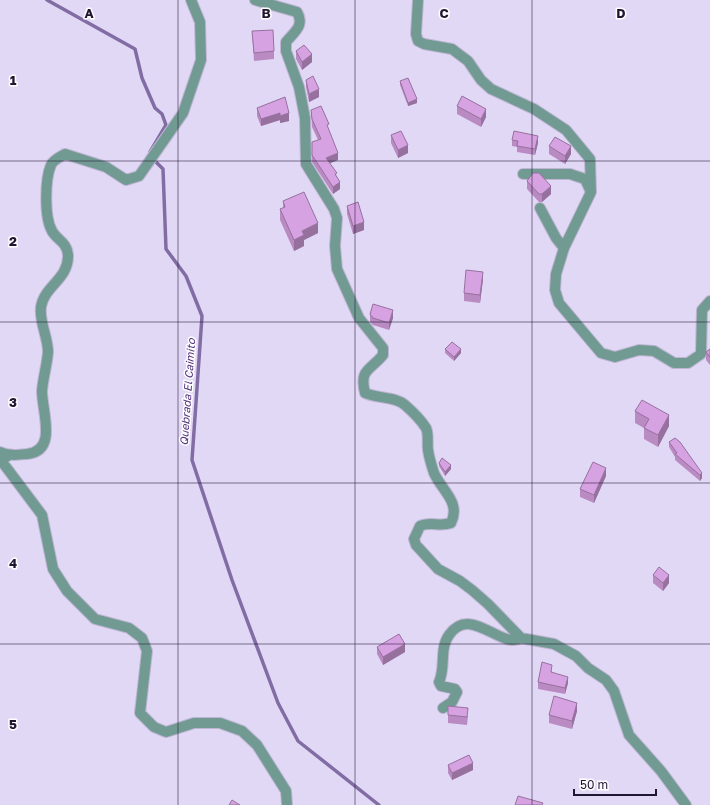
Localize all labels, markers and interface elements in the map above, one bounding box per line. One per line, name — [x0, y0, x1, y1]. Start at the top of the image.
text: A — [84, 5, 94, 21]
text: B — [261, 5, 271, 21]
text: C — [439, 5, 449, 21]
text: D — [616, 5, 626, 21]
text: 1 — [10, 72, 17, 88]
text: 2 — [9, 233, 17, 249]
water label: Quebrada El Caimito — [177, 337, 197, 446]
text: 3 — [9, 394, 17, 410]
text: 4 — [9, 555, 17, 571]
text: 5 — [9, 716, 17, 732]
scale bar — [574, 771, 656, 797]
text: 50 m — [580, 777, 608, 792]

